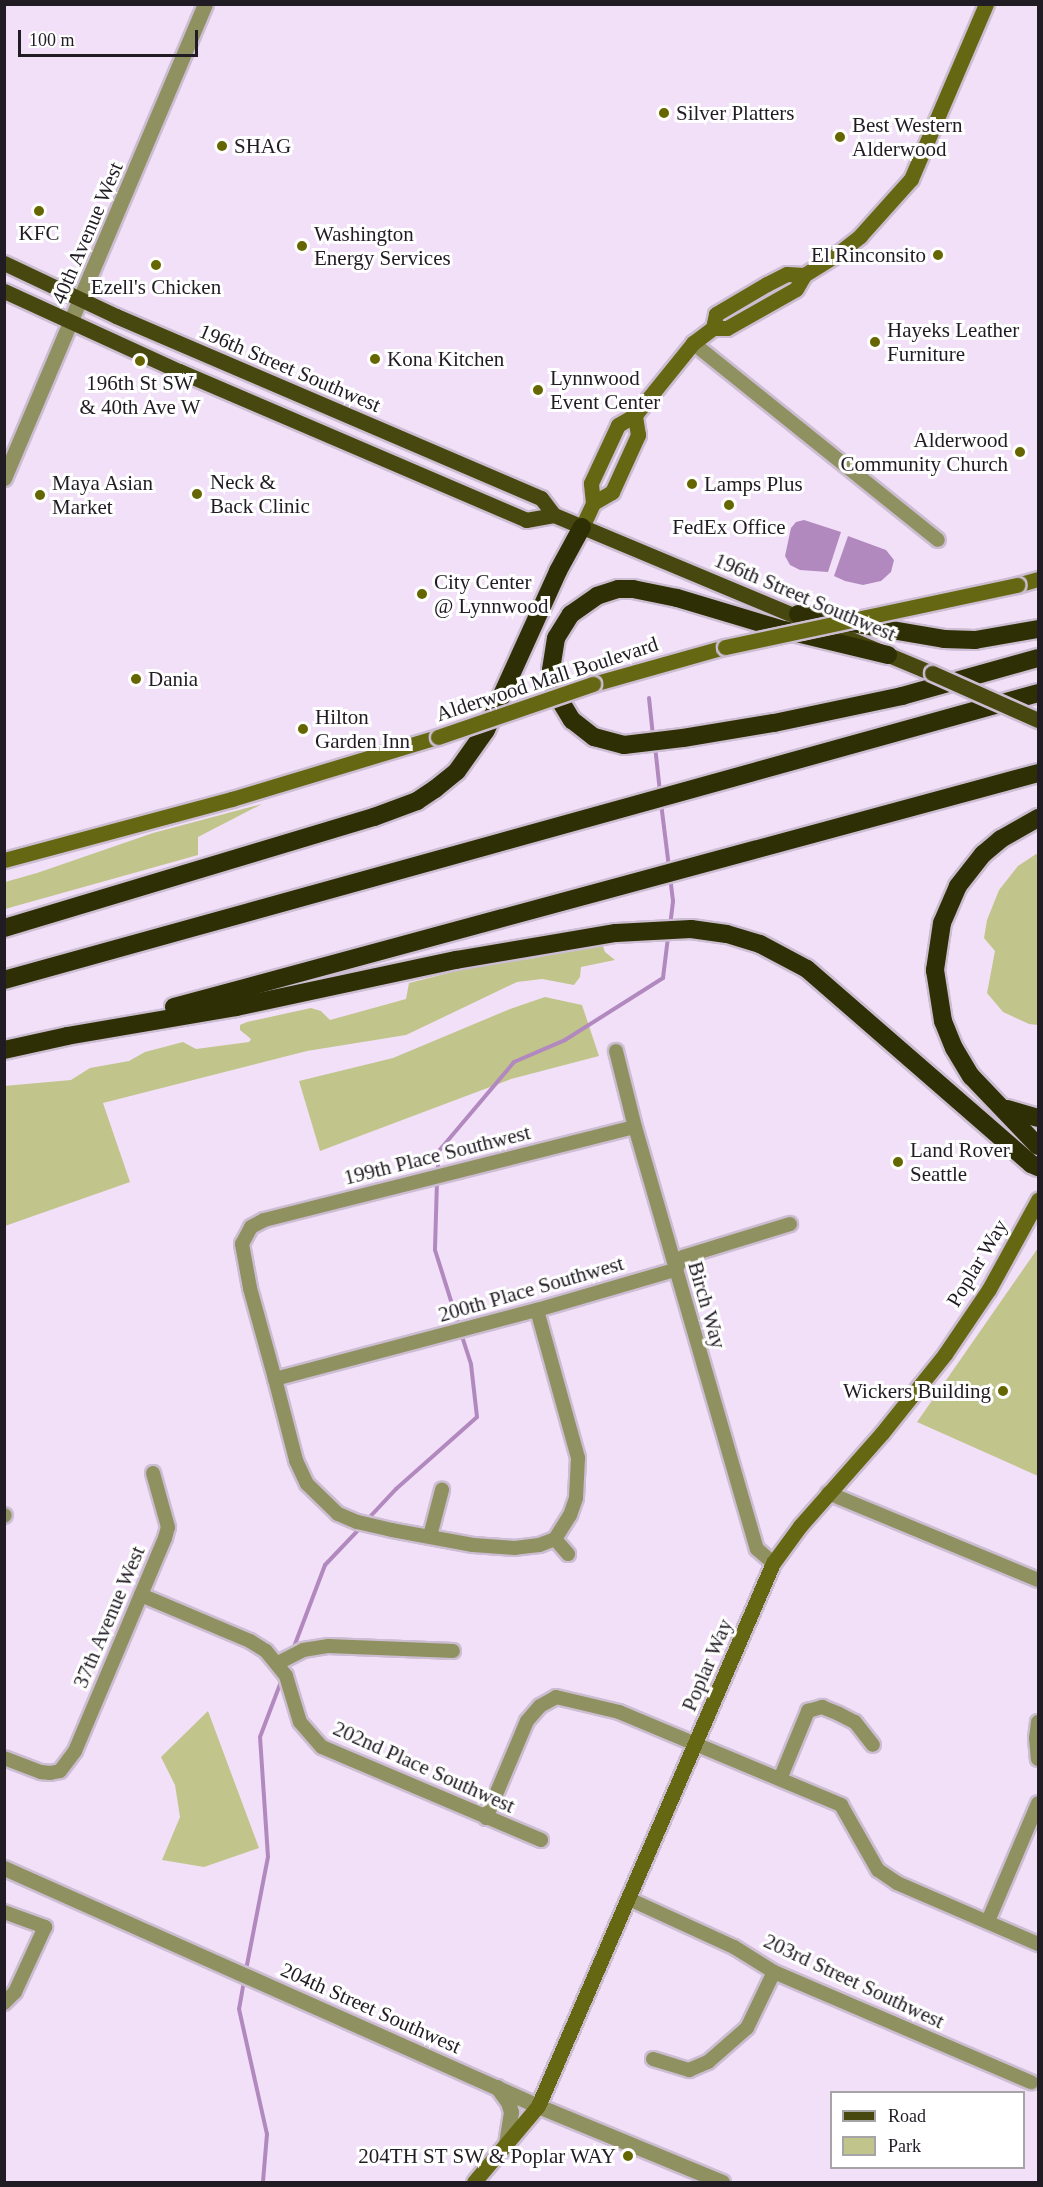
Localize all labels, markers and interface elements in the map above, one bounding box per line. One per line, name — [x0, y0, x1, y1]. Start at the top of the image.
scale bar — [21, 18, 201, 56]
text: 100 m — [29, 30, 75, 50]
place label: Silver Platters — [676, 100, 794, 126]
marker: Silver Platters — [657, 106, 671, 120]
place label: Best Western Alderwood — [852, 112, 963, 162]
marker: Best Western Alderwood — [833, 130, 847, 144]
place label: SHAG — [234, 133, 291, 159]
marker: SHAG — [215, 139, 229, 153]
street label: 40th Avenue West — [46, 158, 128, 308]
marker: KFC — [32, 204, 46, 218]
place label: KFC — [19, 220, 59, 246]
place label: Washington Energy Services — [314, 221, 451, 271]
marker: Washington Energy Services — [295, 239, 309, 253]
place label: El Rinconsito — [811, 242, 926, 268]
marker: El Rinconsito — [931, 248, 945, 262]
marker: Ezell's Chicken — [149, 258, 163, 272]
place label: Ezell's Chicken — [91, 274, 221, 300]
place label: Hayeks Leather Furniture — [887, 317, 1019, 367]
street label: 196th Street Southwest — [195, 318, 385, 418]
marker: Hayeks Leather Furniture — [868, 335, 882, 349]
place label: Kona Kitchen — [387, 346, 504, 372]
marker: Kona Kitchen — [368, 352, 382, 366]
marker: 196th St SW & 40th Ave W — [133, 354, 147, 368]
place label: Lynnwood Event Center — [550, 365, 660, 415]
place label: 196th St SW & 40th Ave W — [79, 370, 201, 420]
marker: Lynnwood Event Center — [531, 383, 545, 397]
place label: Alderwood Community Church — [841, 427, 1008, 477]
marker: Alderwood Community Church — [1013, 445, 1027, 459]
place label: Neck & Back Clinic — [210, 469, 310, 519]
place label: Maya Asian Market — [52, 470, 154, 520]
place label: Lamps Plus — [704, 471, 803, 497]
marker: Lamps Plus — [685, 477, 699, 491]
marker: Neck & Back Clinic — [188, 485, 206, 503]
marker: Maya Asian Market — [33, 488, 47, 502]
marker: FedEx Office — [722, 498, 736, 512]
place label: FedEx Office — [672, 514, 786, 540]
street label: 196th Street Southwest — [710, 547, 900, 647]
place label: City Center @ Lynnwood — [434, 569, 548, 619]
marker: City Center @ Lynnwood — [415, 587, 429, 601]
street label: Alderwood Mall Boulevard — [433, 631, 661, 727]
place label: Dania — [148, 666, 198, 692]
marker: Dania — [129, 672, 143, 686]
place label: Hilton Garden Inn — [315, 704, 410, 754]
marker: Hilton Garden Inn — [296, 722, 310, 736]
street label: 199th Place Southwest — [341, 1120, 533, 1190]
place label: Land Rover Seattle — [910, 1137, 1010, 1187]
marker: Land Rover Seattle — [891, 1155, 905, 1169]
street label: Poplar Way — [941, 1214, 1013, 1312]
street label: 200th Place Southwest — [436, 1251, 626, 1327]
street label: Birch Way — [683, 1258, 731, 1352]
place label: Wickers Building — [843, 1378, 991, 1404]
marker: Wickers Building — [996, 1384, 1010, 1398]
street label: 37th Avenue West — [68, 1542, 150, 1692]
street label: Poplar Way — [676, 1615, 738, 1715]
street label: 202nd Place Southwest — [329, 1716, 519, 1818]
street label: 203rd Street Southwest — [760, 1928, 948, 2034]
street label: 204th Street Southwest — [277, 1957, 465, 2059]
legend — [830, 2091, 1025, 2169]
text: Road — [888, 2106, 926, 2126]
text: Park — [888, 2136, 921, 2156]
place label: 204TH ST SW & Poplar WAY — [357, 2143, 616, 2169]
marker: 204TH ST SW & Poplar WAY — [621, 2149, 635, 2163]

